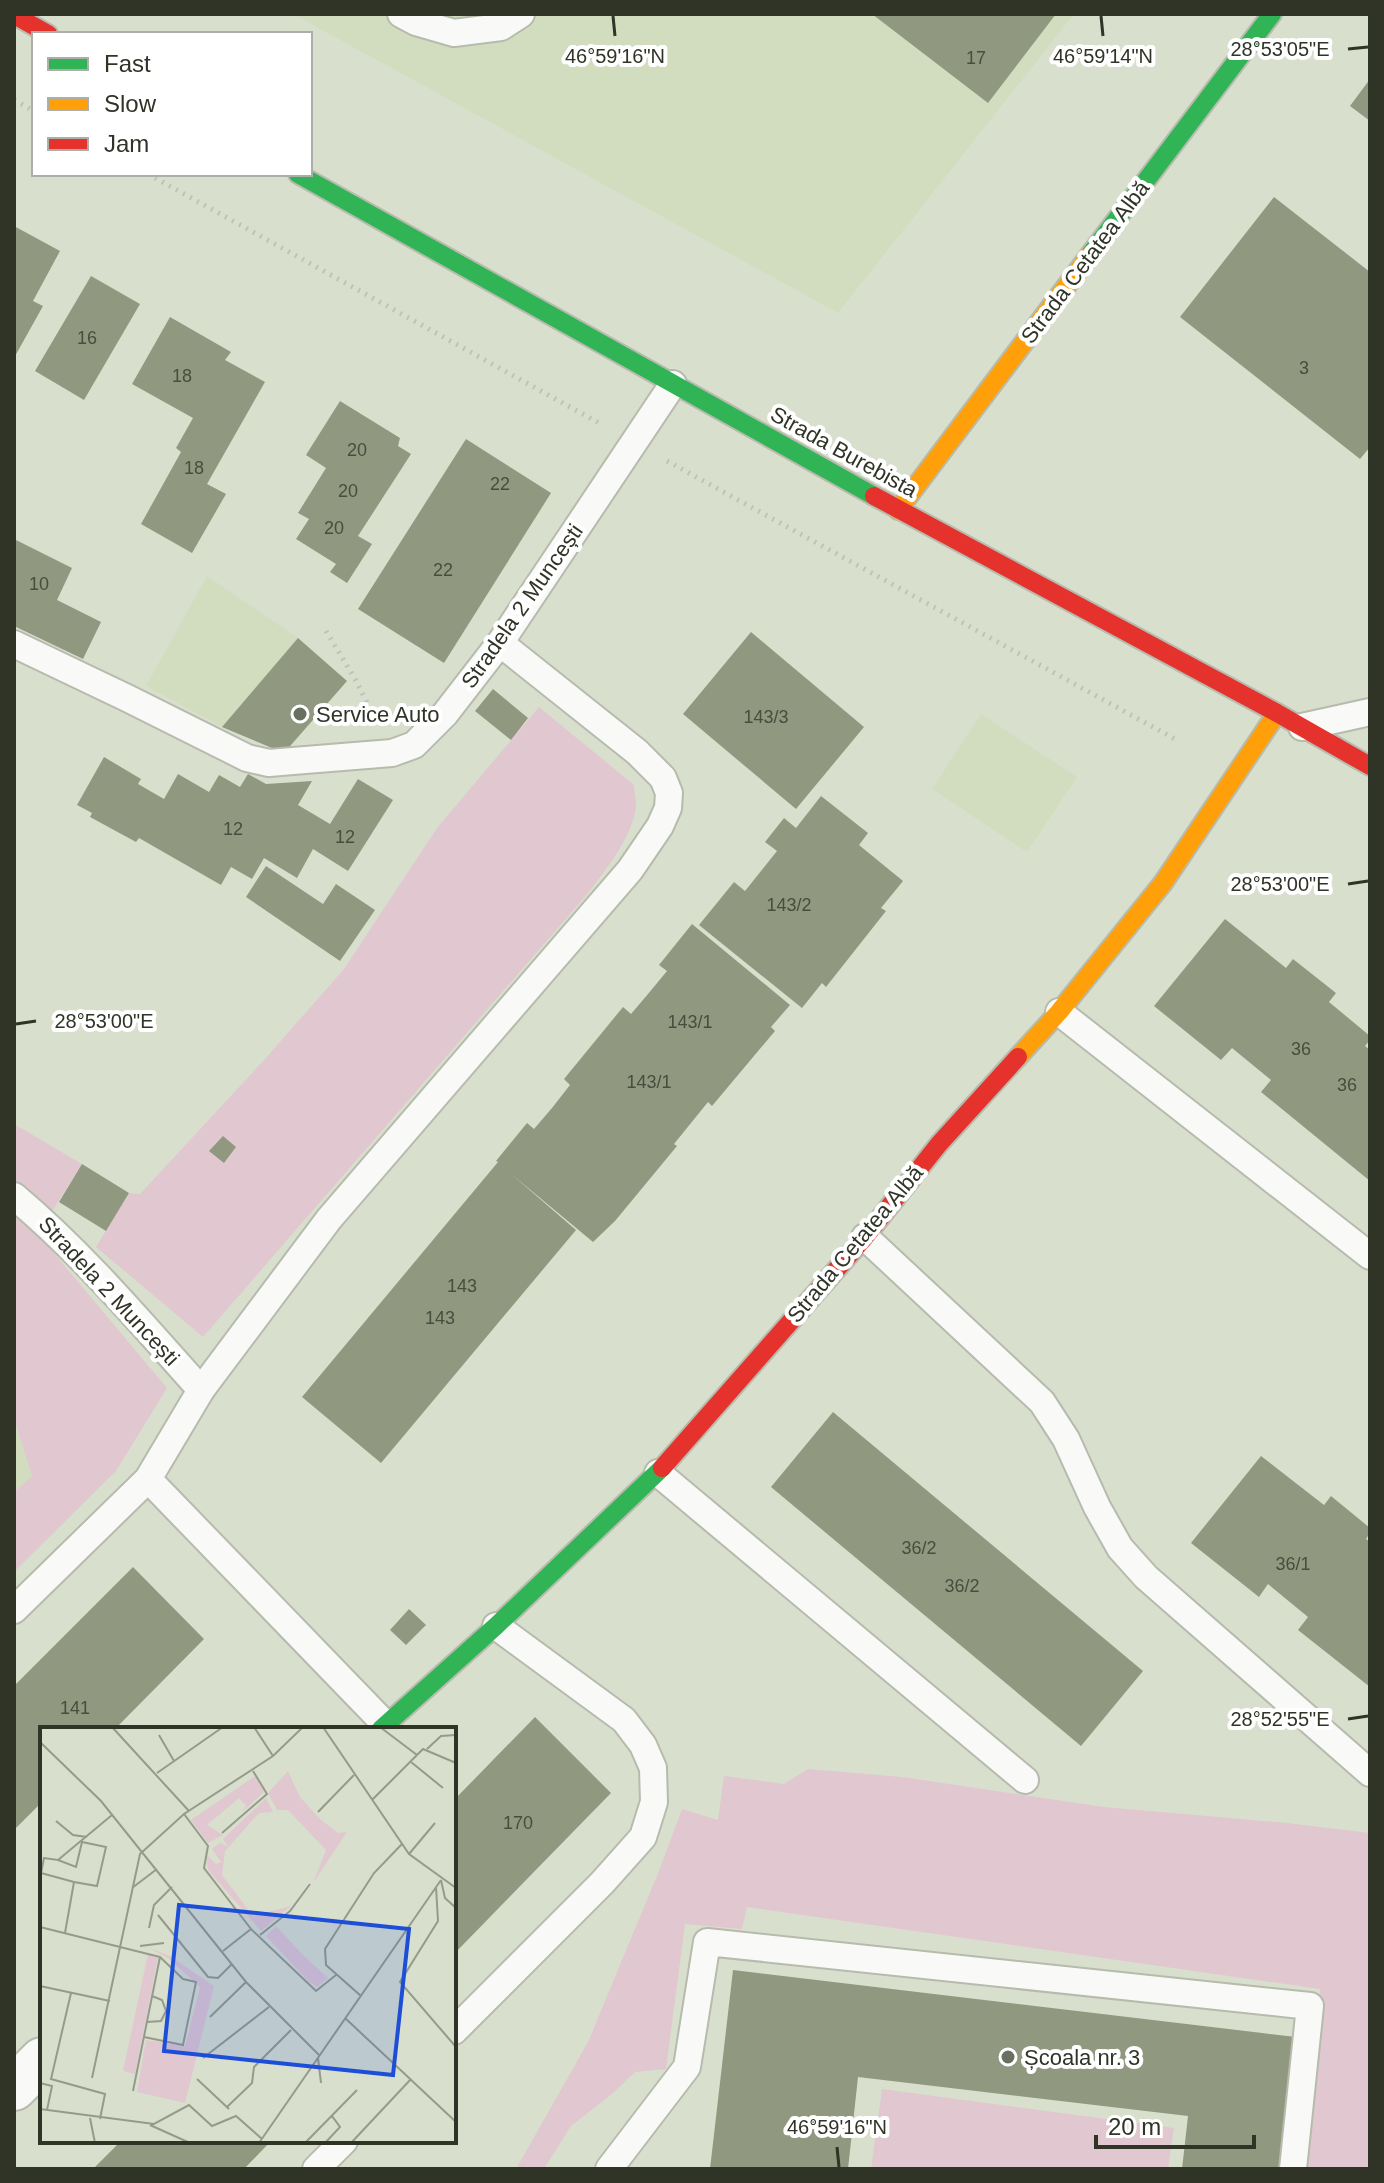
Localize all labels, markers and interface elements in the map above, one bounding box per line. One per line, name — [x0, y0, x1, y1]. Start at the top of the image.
legend — [32, 32, 312, 176]
text: 28°53'05"E — [1231, 38, 1330, 60]
text: 46°59'16"N — [565, 45, 665, 67]
text: 46°59'14"N — [1053, 45, 1153, 67]
house number: 17 — [966, 48, 986, 68]
text: Fast — [104, 50, 151, 77]
text: Slow — [104, 90, 157, 117]
text: Jam — [104, 130, 149, 157]
street label: Strada Cetatea Albă — [1016, 175, 1155, 348]
house number: 16 — [77, 328, 97, 348]
house number: 3 — [1299, 358, 1309, 378]
house number: 18 — [172, 366, 192, 386]
street label: Strada Burebista — [766, 401, 922, 503]
house number: 20 — [347, 440, 367, 460]
house number: 18 — [184, 458, 204, 478]
house number: 22 — [490, 474, 510, 494]
house number: 20 — [338, 481, 358, 501]
house number: 20 — [324, 518, 344, 538]
street label: Stradela 2 Muncești — [456, 519, 588, 693]
house number: 22 — [433, 560, 453, 580]
house number: 10 — [29, 574, 49, 594]
place label: Service Auto — [316, 702, 440, 727]
marker: Service Auto — [291, 705, 309, 723]
house number: 143/3 — [743, 707, 789, 727]
house number: 12 — [223, 819, 243, 839]
house number: 12 — [335, 827, 355, 847]
text: 28°53'00"E — [1231, 873, 1330, 895]
house number: 143/2 — [766, 895, 812, 915]
text: 28°53'00"E — [55, 1010, 154, 1032]
house number: 143/1 — [667, 1012, 713, 1032]
house number: 36 — [1291, 1039, 1311, 1059]
house number: 143/1 — [626, 1072, 672, 1092]
house number: 36 — [1337, 1075, 1357, 1095]
street label: Strada Cetatea Albă — [782, 1160, 928, 1327]
street label: Stradela 2 Muncești — [34, 1211, 184, 1371]
house number: 143 — [447, 1276, 477, 1296]
house number: 143 — [425, 1308, 455, 1328]
house number: 36/2 — [901, 1538, 937, 1558]
house number: 36/1 — [1275, 1554, 1311, 1574]
house number: 36/2 — [944, 1576, 980, 1596]
house number: 141 — [60, 1698, 90, 1718]
text: 28°52'55"E — [1231, 1708, 1330, 1730]
inset map — [40, 1727, 456, 2143]
house number: 170 — [503, 1813, 533, 1833]
place label: Școala nr. 3 — [1024, 2045, 1140, 2070]
marker: Școala nr. 3 — [999, 2048, 1017, 2066]
scale bar — [1096, 2099, 1254, 2149]
text: 20 m — [1108, 2113, 1161, 2140]
text: 46°59'16"N — [787, 2116, 887, 2138]

